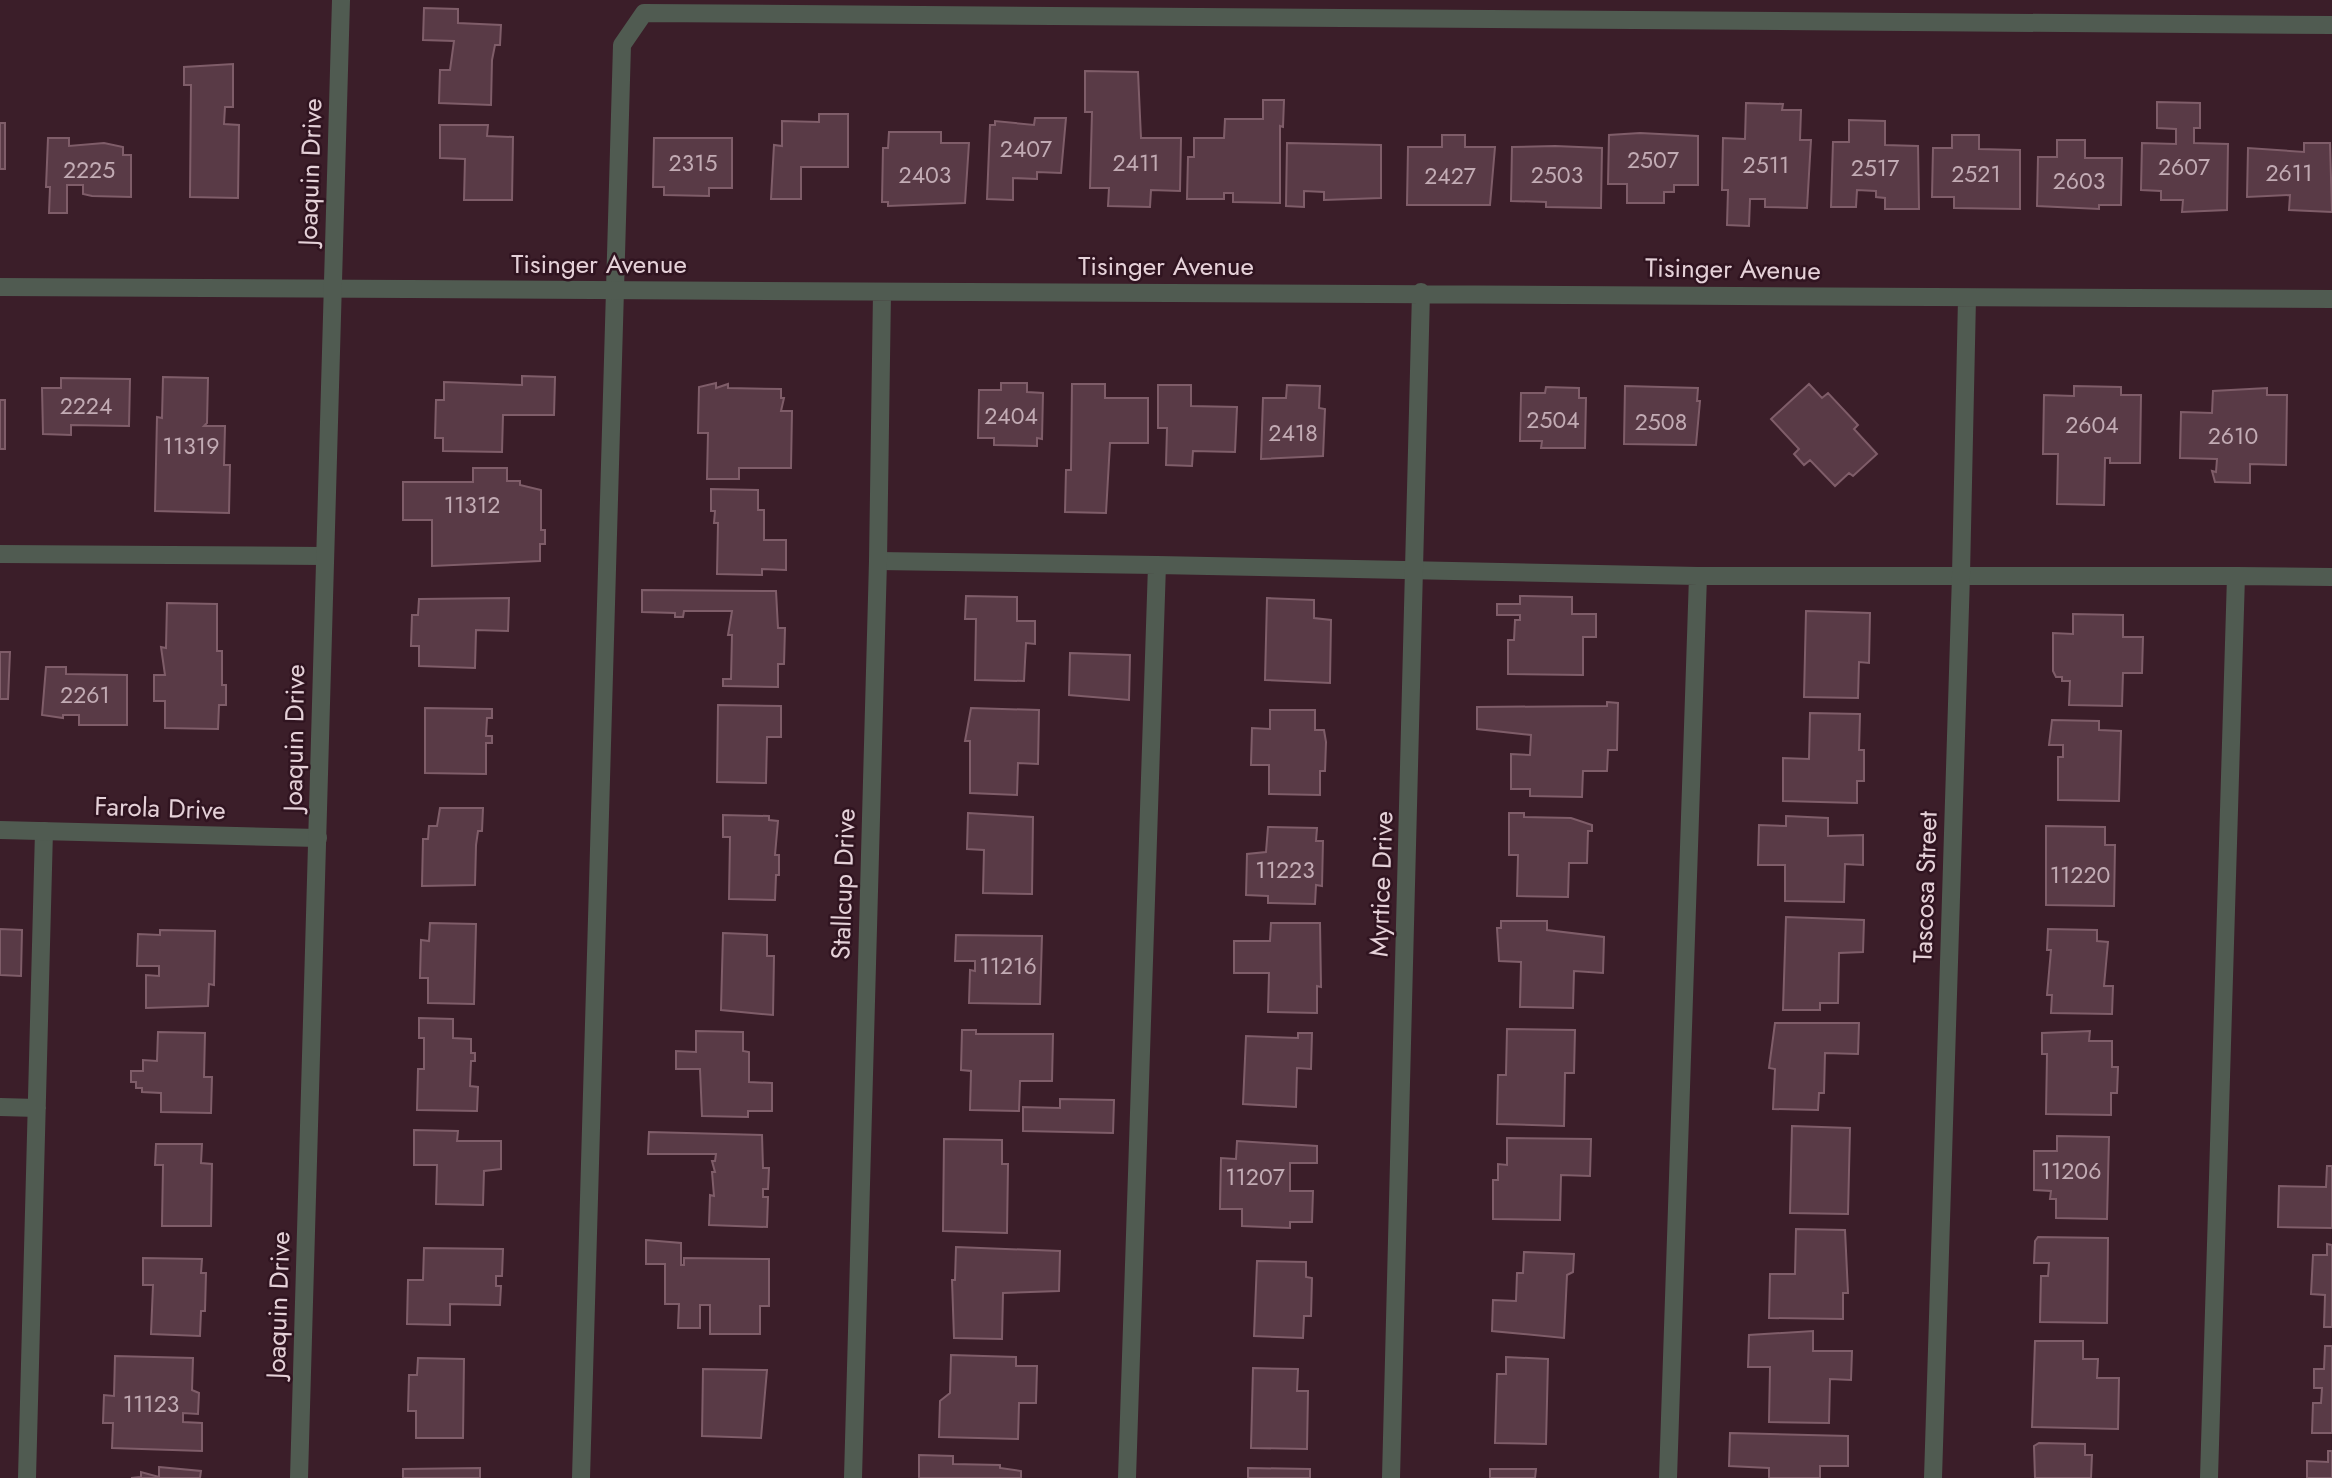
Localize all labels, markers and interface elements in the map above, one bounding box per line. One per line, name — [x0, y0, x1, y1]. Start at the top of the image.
street label: Joaquin Drive — [288, 98, 332, 249]
house number: 2407 — [1000, 132, 1052, 166]
house number: 2507 — [1627, 143, 1679, 177]
house number: 2315 — [669, 146, 718, 180]
house number: 2411 — [1112, 146, 1160, 180]
house number: 2511 — [1743, 148, 1789, 182]
house number: 2607 — [2158, 150, 2210, 184]
house number: 2517 — [1851, 151, 1899, 185]
house number: 2225 — [63, 153, 115, 187]
house number: 2611 — [2265, 156, 2313, 190]
house number: 2521 — [1951, 157, 2001, 191]
house number: 2403 — [899, 158, 951, 192]
house number: 2503 — [1531, 158, 1583, 192]
house number: 2427 — [1424, 159, 1476, 193]
house number: 2603 — [2053, 164, 2105, 198]
street label: Tisinger Avenue — [511, 245, 687, 283]
street label: Tisinger Avenue — [1078, 247, 1254, 285]
street label: Tisinger Avenue — [1645, 248, 1821, 290]
house number: 2224 — [60, 389, 112, 423]
house number: 2404 — [984, 399, 1038, 433]
house number: 2504 — [1526, 403, 1580, 437]
house number: 2508 — [1635, 405, 1687, 439]
house number: 2604 — [2065, 408, 2119, 442]
house number: 2418 — [1268, 416, 1318, 450]
house number: 2610 — [2208, 419, 2258, 453]
house number: 11319 — [163, 429, 219, 463]
house number: 11312 — [444, 488, 500, 522]
street label: Joaquin Drive — [274, 664, 314, 815]
house number: 2261 — [60, 678, 110, 712]
street label: Farola Drive — [94, 787, 226, 829]
street label: Stallcup Drive — [821, 808, 865, 960]
street label: Myrtice Drive — [1359, 810, 1403, 958]
street label: Tascosa Street — [1903, 810, 1947, 964]
house number: 11223 — [1255, 853, 1315, 887]
house number: 11220 — [2050, 858, 2110, 892]
house number: 11216 — [979, 949, 1037, 983]
house number: 11206 — [2041, 1154, 2101, 1188]
house number: 11207 — [1225, 1160, 1285, 1194]
street label: Joaquin Drive — [256, 1231, 300, 1382]
house number: 11123 — [123, 1387, 179, 1421]

